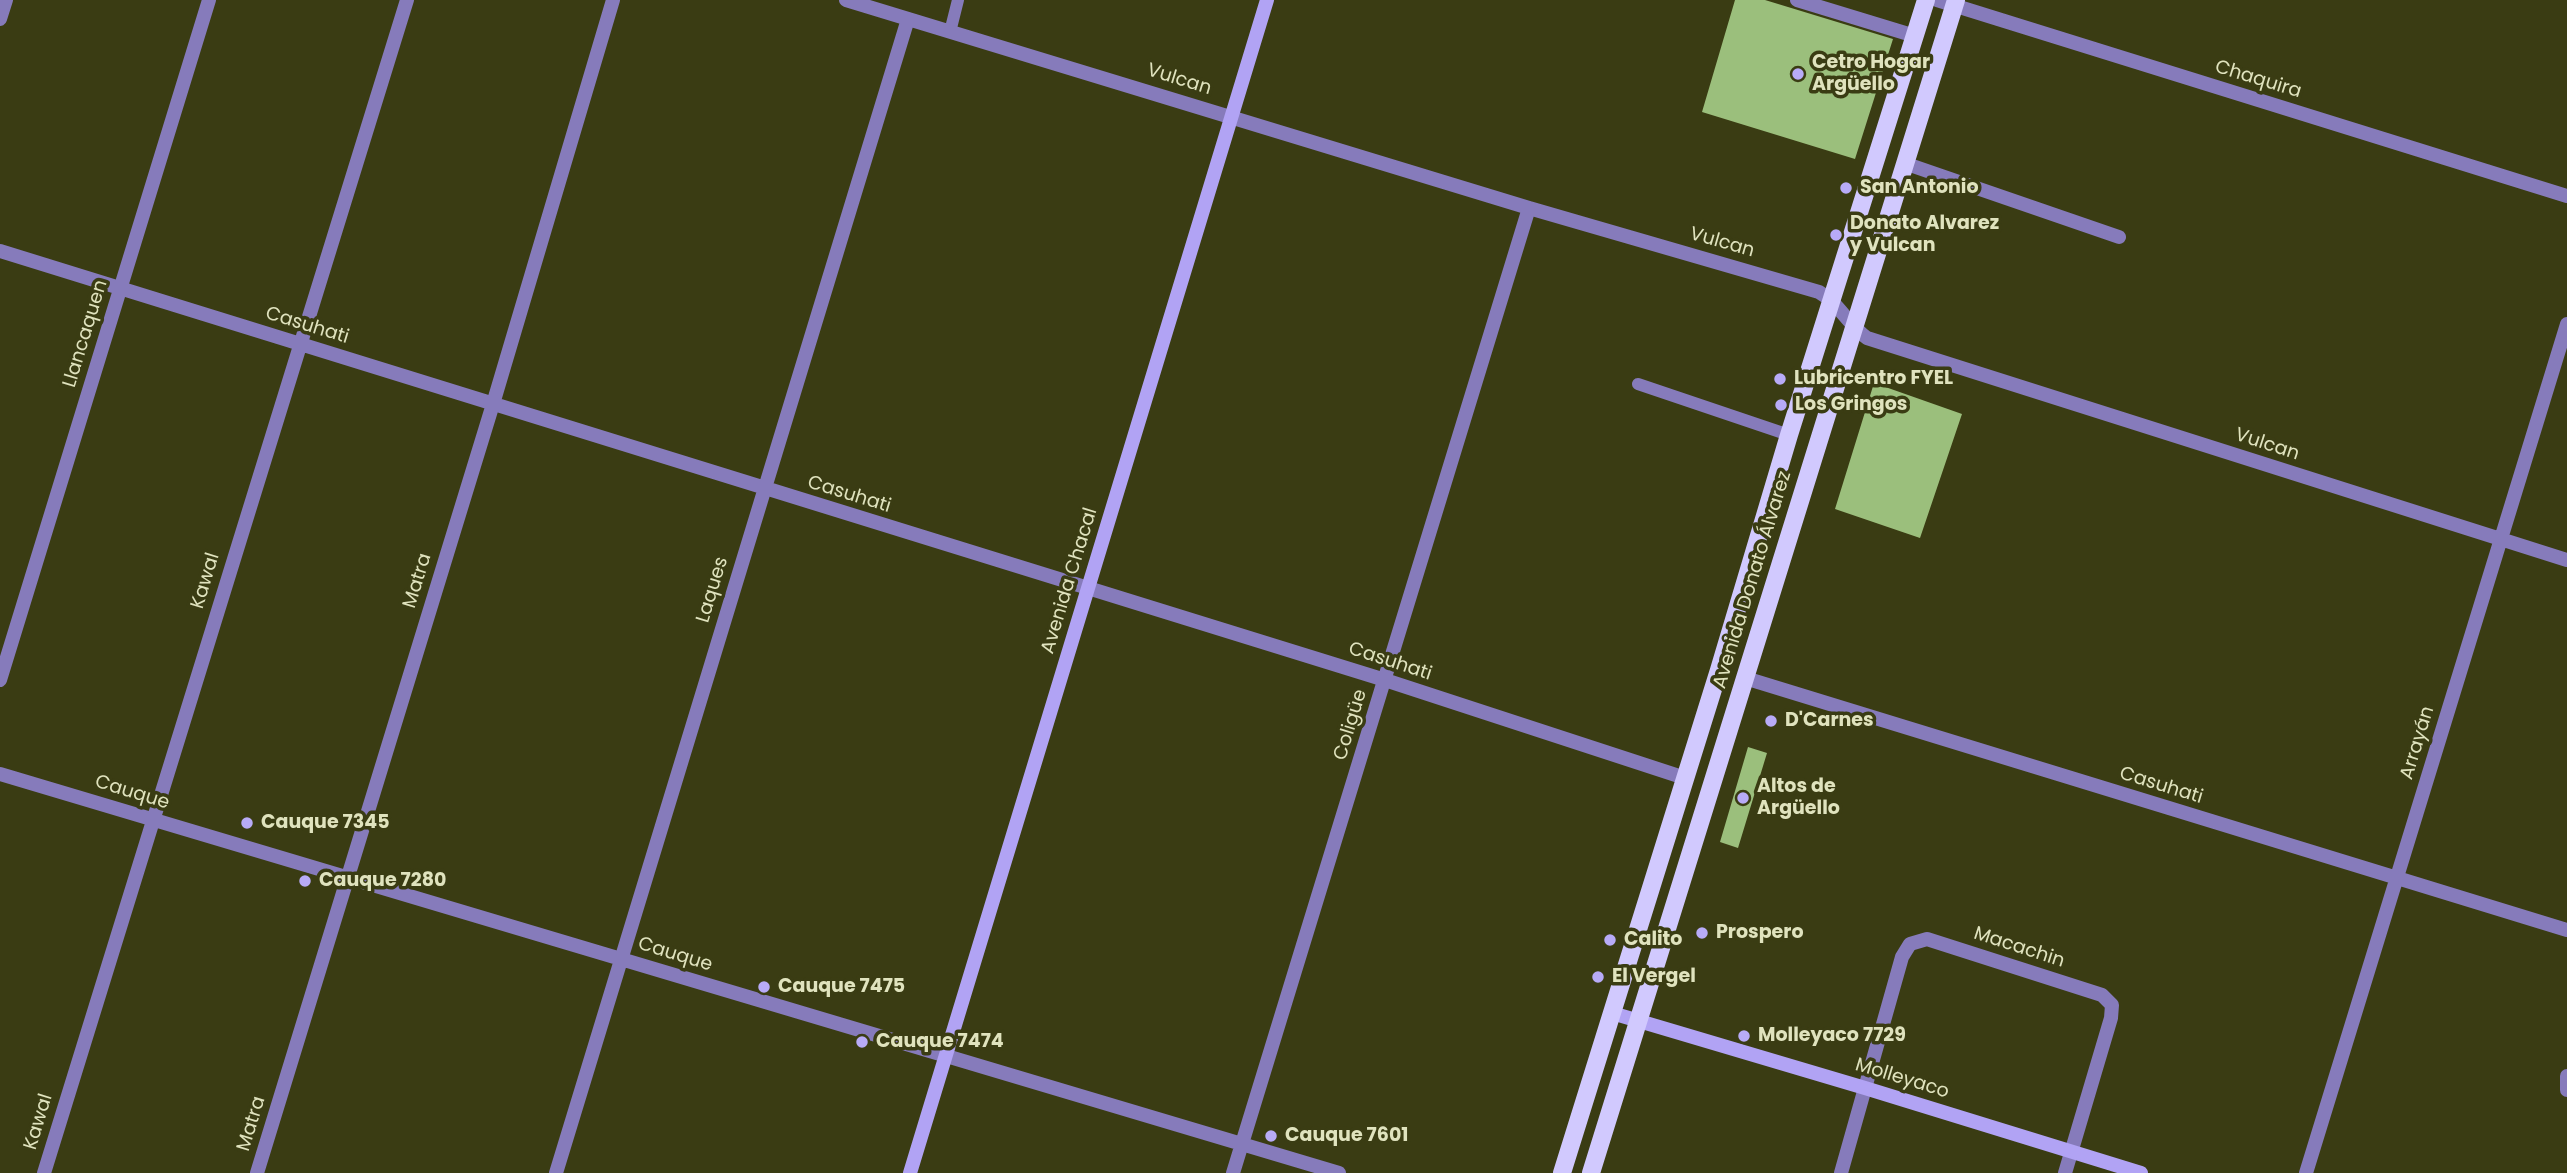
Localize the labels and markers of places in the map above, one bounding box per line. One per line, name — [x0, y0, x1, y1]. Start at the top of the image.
place label: Cetro Hogar Argüello — [1812, 52, 1930, 96]
marker: Cetro Hogar Argüello — [1790, 66, 1806, 82]
place label: San Antonio — [1860, 177, 1979, 199]
marker: San Antonio — [1838, 180, 1854, 196]
place label: Donato Alvarez y Vulcan — [1850, 213, 1999, 257]
marker: Donato Alvarez y Vulcan — [1828, 227, 1844, 243]
place label: Lubricentro FYEL — [1794, 368, 1953, 390]
marker: Lubricentro FYEL — [1772, 371, 1788, 387]
place label: Los Gringos — [1795, 394, 1907, 416]
marker: Los Gringos — [1773, 397, 1789, 413]
place label: D'Carnes — [1785, 710, 1874, 732]
marker: D'Carnes — [1763, 713, 1779, 729]
place label: Altos de Argüello — [1757, 776, 1840, 820]
marker: Altos de Argüello — [1735, 790, 1751, 806]
place label: Cauque 7345 — [261, 812, 389, 834]
marker: Cauque 7345 — [239, 815, 255, 831]
place label: Cauque 7280 — [319, 870, 446, 892]
marker: Cauque 7280 — [297, 873, 313, 889]
place label: Prospero — [1716, 922, 1804, 944]
marker: Prospero — [1694, 925, 1710, 941]
place label: Calito — [1624, 929, 1682, 951]
marker: Calito — [1602, 932, 1618, 948]
place label: El Vergel — [1612, 966, 1696, 988]
marker: El Vergel — [1590, 969, 1606, 985]
place label: Cauque 7475 — [778, 976, 905, 998]
marker: Cauque 7475 — [756, 979, 772, 995]
place label: Molleyaco 7729 — [1758, 1025, 1906, 1047]
marker: Molleyaco 7729 — [1736, 1028, 1752, 1044]
place label: Cauque 7474 — [876, 1031, 1004, 1053]
marker: Cauque 7474 — [854, 1034, 870, 1050]
place label: Cauque 7601 — [1285, 1125, 1408, 1147]
marker: Cauque 7601 — [1263, 1128, 1279, 1144]

